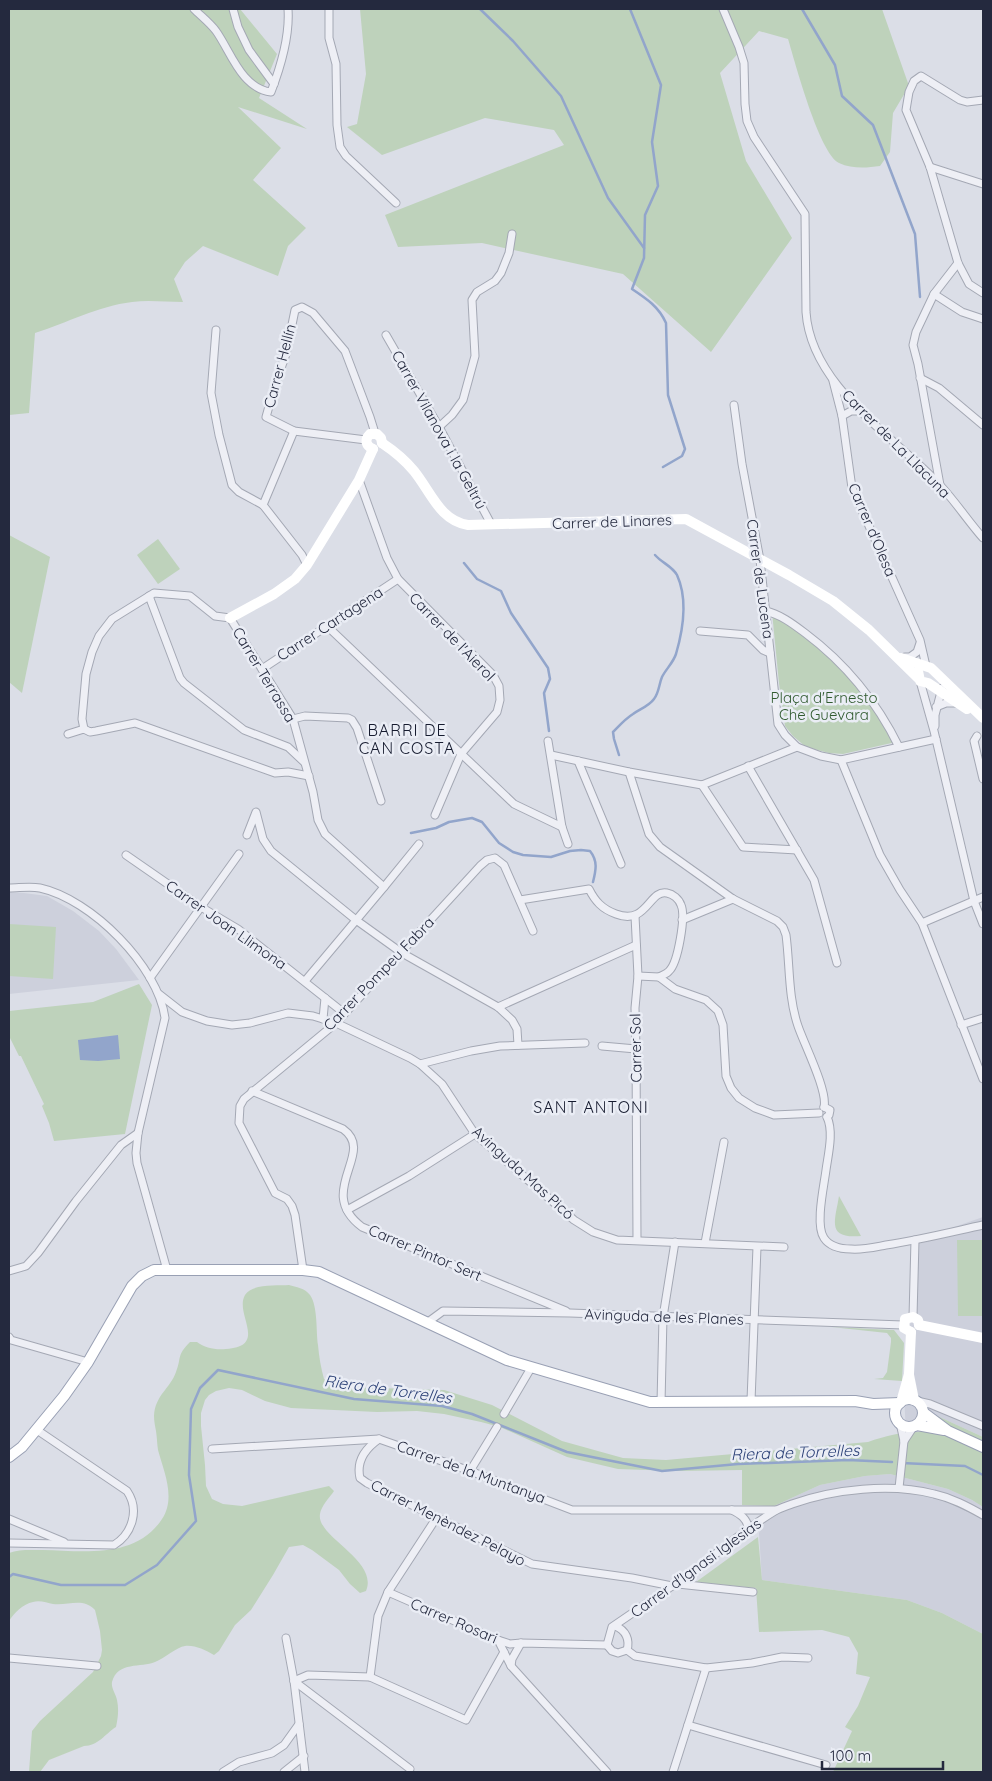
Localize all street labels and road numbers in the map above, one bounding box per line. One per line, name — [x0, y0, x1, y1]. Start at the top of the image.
street label: Carrer Hellín — [259, 322, 300, 410]
street label: Carrer Vilanova i la Geltrú — [388, 347, 491, 512]
street label: Carrer de La Llacuna — [838, 385, 955, 502]
street label: Carrer d'Olesa — [844, 480, 901, 580]
street label: Carrer de Linares — [552, 510, 672, 533]
street label: Carrer de Lucena — [743, 518, 778, 640]
street label: Carrer Cartagena — [273, 582, 386, 665]
street label: Carrer de l'Aierol — [405, 588, 499, 685]
street label: Carrer Terrassa — [228, 624, 300, 726]
street label: Carrer Joan Llimona — [162, 876, 290, 973]
street label: Carrer Pompeu Fabra — [319, 913, 438, 1035]
street label: Carrer Sol — [625, 1013, 646, 1083]
street label: Avinguda Mas Picó — [468, 1122, 578, 1223]
street label: Carrer Pintor Sert — [366, 1220, 485, 1285]
street label: Avinguda de les Planes — [584, 1304, 744, 1329]
street label: Carrer de la Muntanya — [394, 1436, 548, 1507]
street label: Carrer Menèndez Pelayo — [368, 1475, 529, 1570]
street label: Carrer d'Ignasi Iglesias — [627, 1514, 765, 1621]
street label: Carrer Rosari — [408, 1594, 501, 1647]

